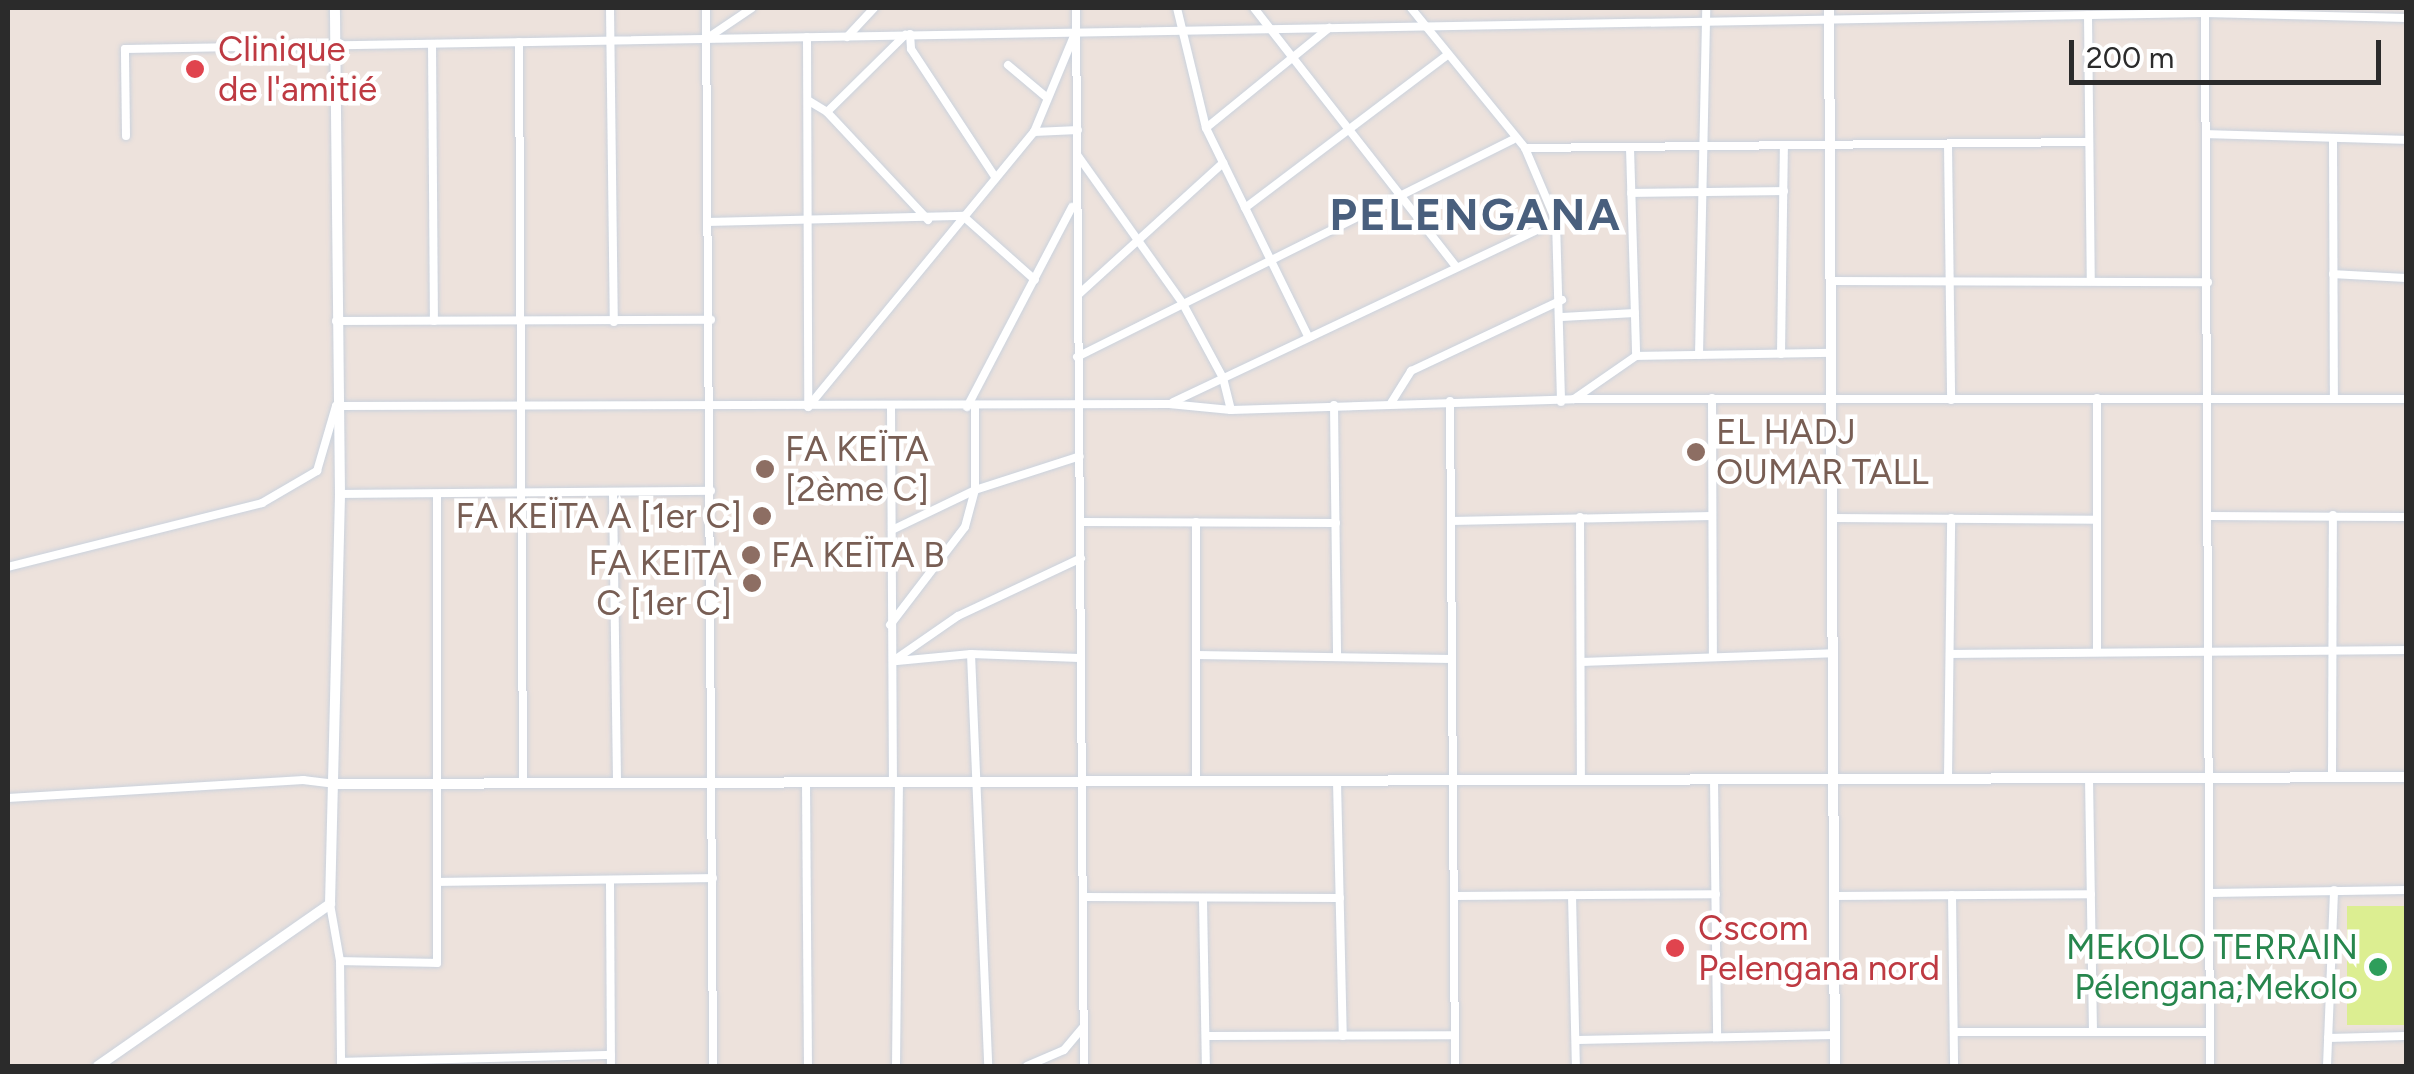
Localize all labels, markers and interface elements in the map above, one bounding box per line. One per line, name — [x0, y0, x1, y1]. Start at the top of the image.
scale bar — [2074, 20, 2386, 82]
place label: Clinique de l'amitié — [218, 28, 377, 110]
text: 200 m — [2086, 39, 2174, 76]
marker: Clinique de l'amitié — [182, 56, 208, 82]
district label: PELENGANA — [1330, 188, 1622, 242]
place label: EL HADJ OUMAR TALL — [1716, 411, 1929, 493]
place label: FA KEÏTA [2ème C] — [785, 428, 929, 510]
marker: EL HADJ OUMAR TALL — [1685, 441, 1707, 463]
marker: FA KEÏTA [2ème C] — [754, 458, 776, 480]
place label: FA KEÏTA A [1er C] — [455, 495, 742, 537]
marker: FA KEÏTA A [1er C] — [751, 505, 773, 527]
place label: FA KEÏTA B — [771, 534, 945, 576]
place label: FA KEITA C [1er C] — [588, 542, 732, 624]
marker: FA KEÏTA B — [740, 544, 762, 566]
marker: FA KEITA C [1er C] — [741, 572, 763, 594]
place label: Cscom Pelengana nord — [1698, 907, 1940, 989]
place label: MEkOLO TERRAIN Pélengana;Mekolo — [2066, 926, 2358, 1008]
marker: Cscom Pelengana nord — [1662, 935, 1688, 961]
marker: MEkOLO TERRAIN Pélengana;Mekolo — [2367, 956, 2389, 978]

